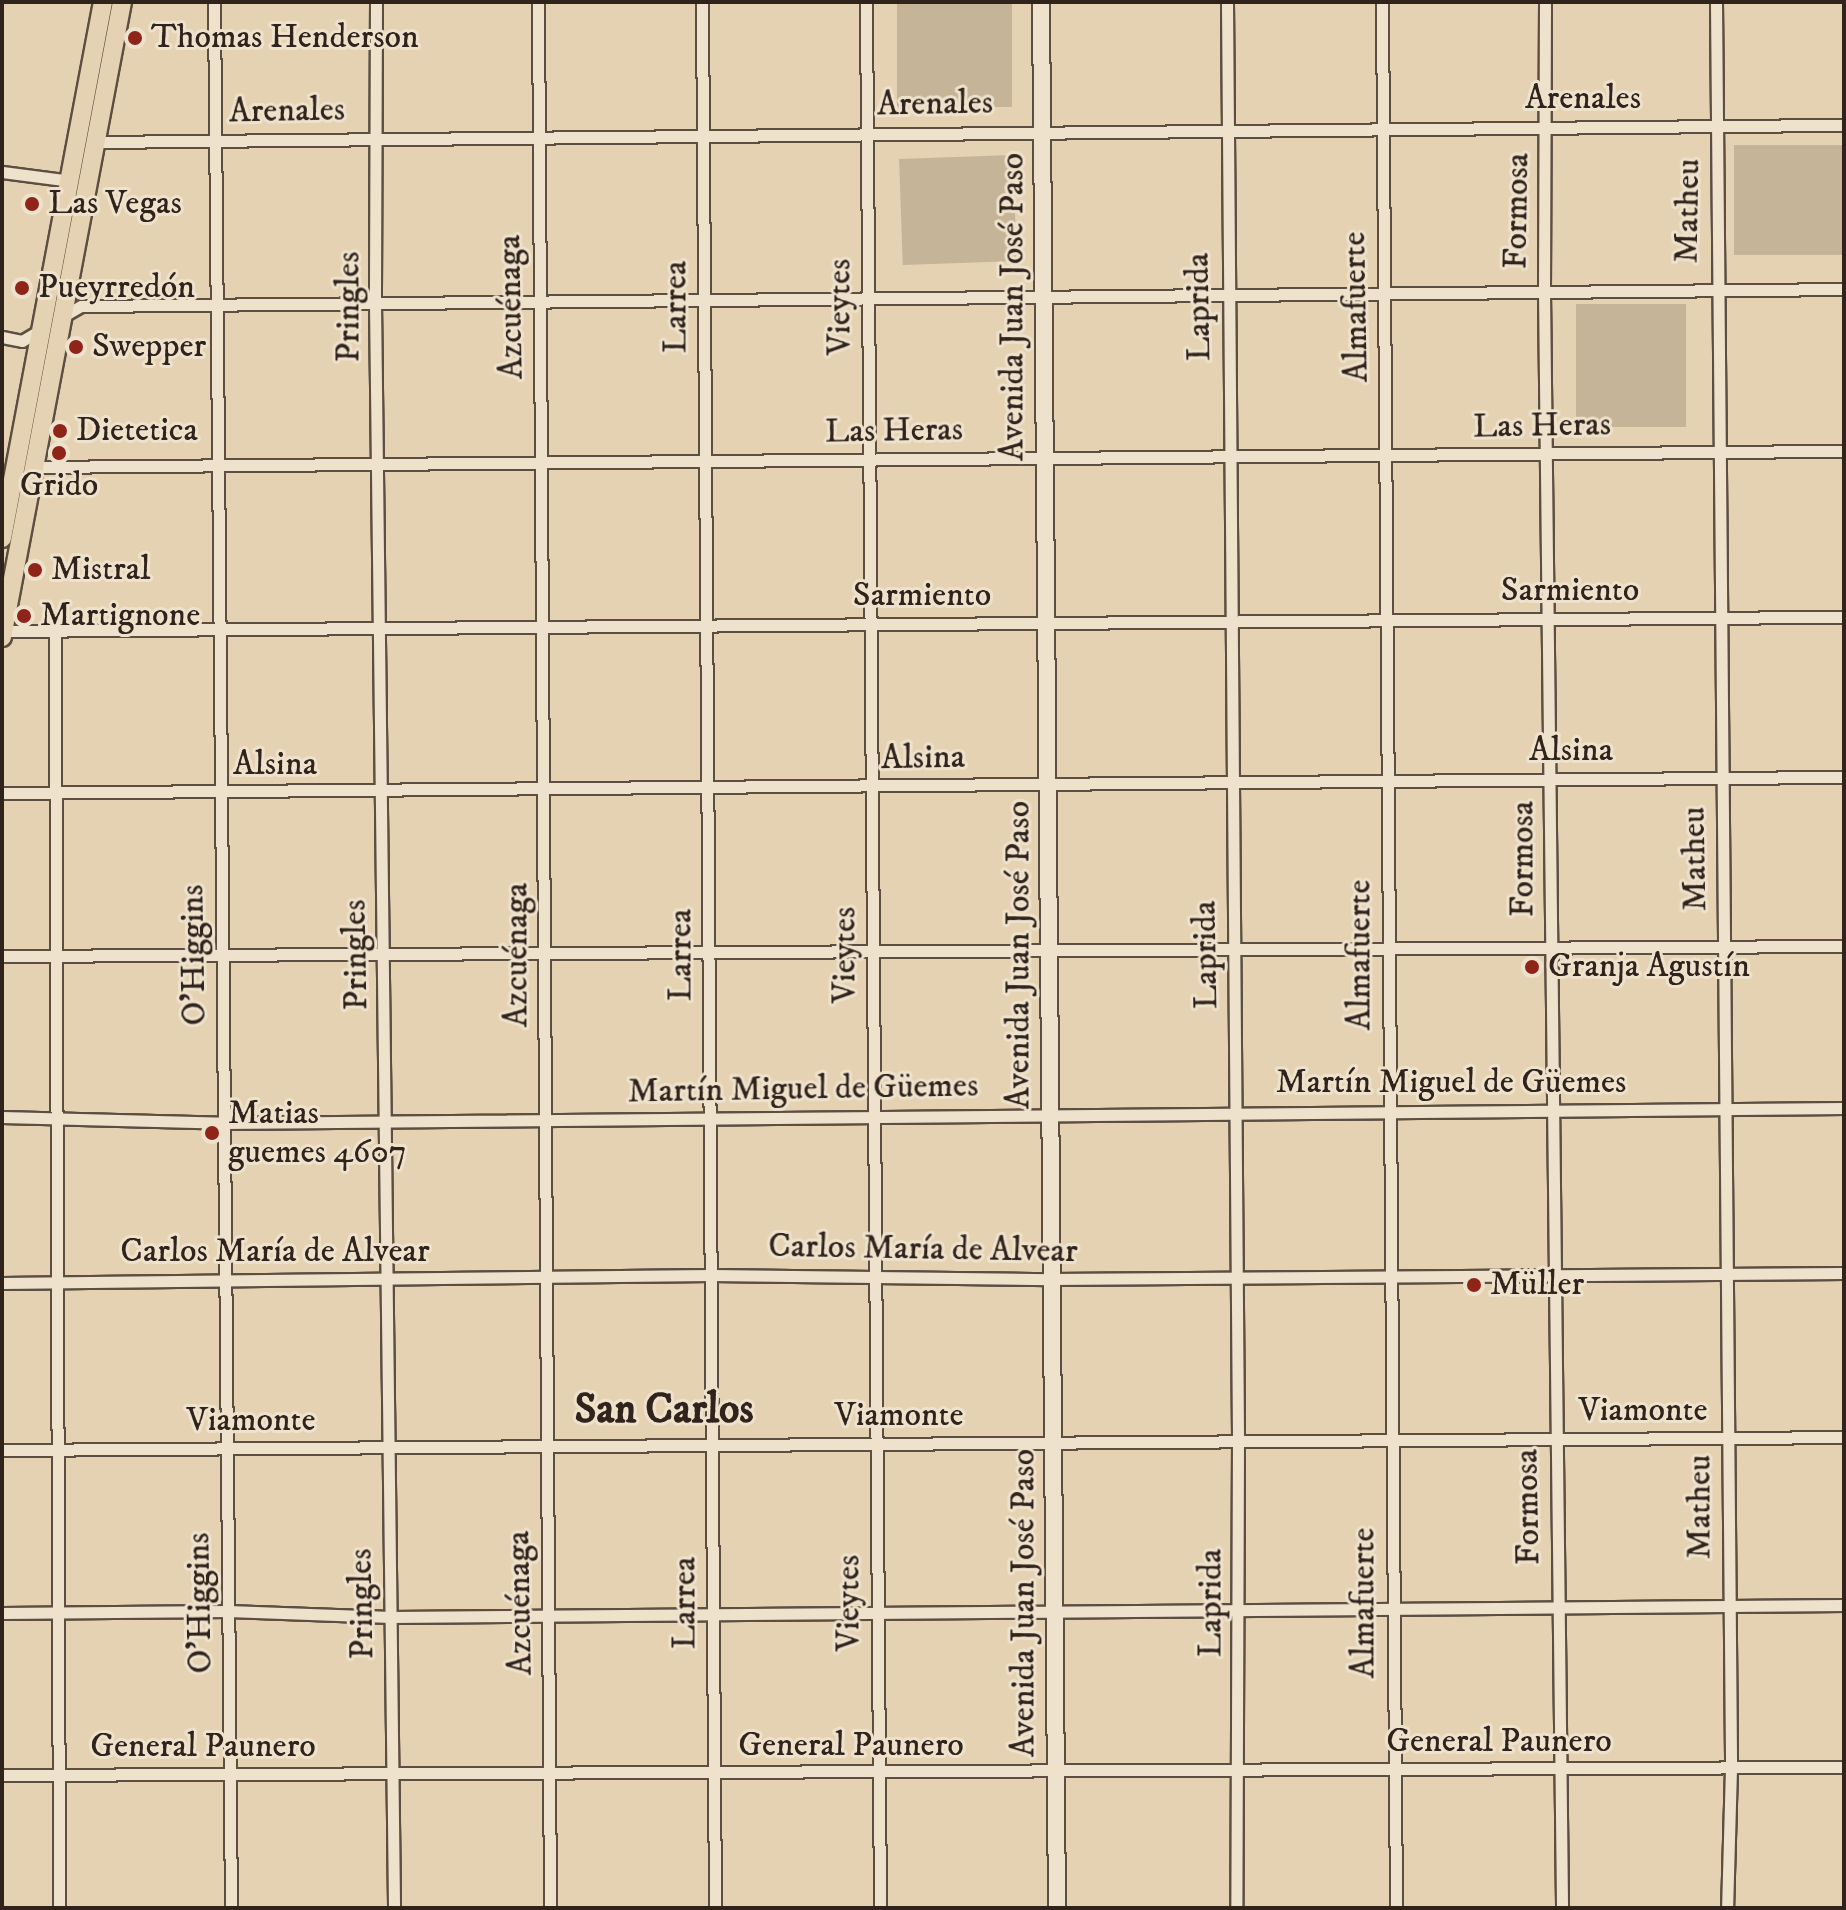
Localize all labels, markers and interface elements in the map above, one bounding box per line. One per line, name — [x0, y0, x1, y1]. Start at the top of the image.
place label: Thomas Henderson — [151, 18, 419, 58]
marker: Thomas Henderson — [126, 29, 144, 47]
street label: Arenales — [1525, 79, 1641, 119]
street label: Arenales — [877, 83, 993, 125]
street label: Arenales — [229, 90, 345, 132]
street label: Formosa — [1496, 152, 1538, 270]
street label: Avenida Juan José Paso — [993, 153, 1033, 461]
street label: Matheu — [1667, 158, 1709, 264]
place label: Las Vegas — [48, 184, 182, 224]
marker: Las Vegas — [23, 195, 41, 213]
street label: Almafuerte — [1334, 231, 1378, 383]
street label: Azcuénaga — [489, 234, 533, 380]
street label: Pringles — [329, 252, 369, 362]
street label: Laprida — [1178, 252, 1220, 362]
street label: Vieytes — [820, 259, 860, 355]
street label: Larrea — [656, 261, 696, 353]
place label: Pueyrredón — [38, 268, 195, 308]
marker: Pueyrredón — [13, 279, 31, 297]
place label: Swepper — [92, 327, 206, 367]
marker: Swepper — [67, 338, 85, 356]
street label: Las Heras — [1473, 404, 1611, 448]
street label: Las Heras — [825, 409, 963, 453]
place label: Dietetica — [76, 411, 198, 451]
marker: Dietetica — [51, 422, 69, 440]
marker: Grido — [50, 444, 68, 462]
place label: Grido — [20, 466, 98, 506]
place label: Mistral — [51, 550, 150, 590]
marker: Mistral — [26, 561, 44, 579]
street label: Sarmiento — [1501, 571, 1639, 611]
street label: Sarmiento — [853, 576, 991, 616]
place label: Martignone — [40, 596, 200, 636]
marker: Martignone — [15, 607, 33, 625]
street label: Alsina — [1529, 731, 1613, 771]
street label: Alsina — [881, 737, 965, 779]
street label: Alsina — [233, 745, 317, 785]
street label: Avenida Juan José Paso — [999, 801, 1039, 1109]
street label: Formosa — [1503, 801, 1543, 917]
street label: Matheu — [1674, 806, 1716, 912]
street label: Almafuerte — [1340, 880, 1380, 1030]
street label: Azcuénaga — [497, 883, 537, 1027]
street label: O'Higgins — [172, 884, 216, 1026]
street label: Pringles — [335, 899, 377, 1011]
street label: Laprida — [1185, 900, 1227, 1010]
street label: Vieytes — [825, 907, 865, 1003]
street label: Larrea — [661, 909, 701, 1001]
place label: Granja Agustín — [1548, 947, 1750, 987]
marker: Granja Agustín — [1523, 958, 1541, 976]
street label: Martín Miguel de Güemes — [1276, 1063, 1626, 1103]
street label: Martín Miguel de Güemes — [627, 1066, 979, 1112]
place label: Matias guemes 4607 — [228, 1093, 407, 1172]
marker: Matias guemes 4607 — [203, 1124, 221, 1142]
street label: Carlos María de Alvear — [768, 1226, 1078, 1272]
street label: Carlos María de Alvear — [120, 1232, 430, 1272]
place label: Müller — [1490, 1265, 1584, 1305]
marker: Müller — [1465, 1276, 1483, 1294]
district label: San Carlos — [575, 1385, 753, 1435]
street label: Viamonte — [1579, 1391, 1707, 1431]
street label: Viamonte — [835, 1396, 963, 1436]
street label: Viamonte — [187, 1401, 315, 1441]
street label: Formosa — [1507, 1448, 1549, 1566]
street label: Avenida Juan José Paso — [1004, 1449, 1044, 1757]
street label: Matheu — [1680, 1455, 1720, 1559]
street label: Almafuerte — [1344, 1528, 1384, 1678]
street label: Azcuénaga — [498, 1530, 542, 1676]
street label: O'Higgins — [178, 1532, 222, 1674]
street label: Pringles — [341, 1548, 383, 1660]
street label: Laprida — [1191, 1549, 1231, 1657]
street label: Vieytes — [829, 1555, 869, 1651]
street label: Larrea — [665, 1557, 705, 1649]
street label: General Paunero — [1386, 1722, 1612, 1762]
street label: General Paunero — [738, 1726, 964, 1766]
street label: General Paunero — [90, 1727, 316, 1767]

